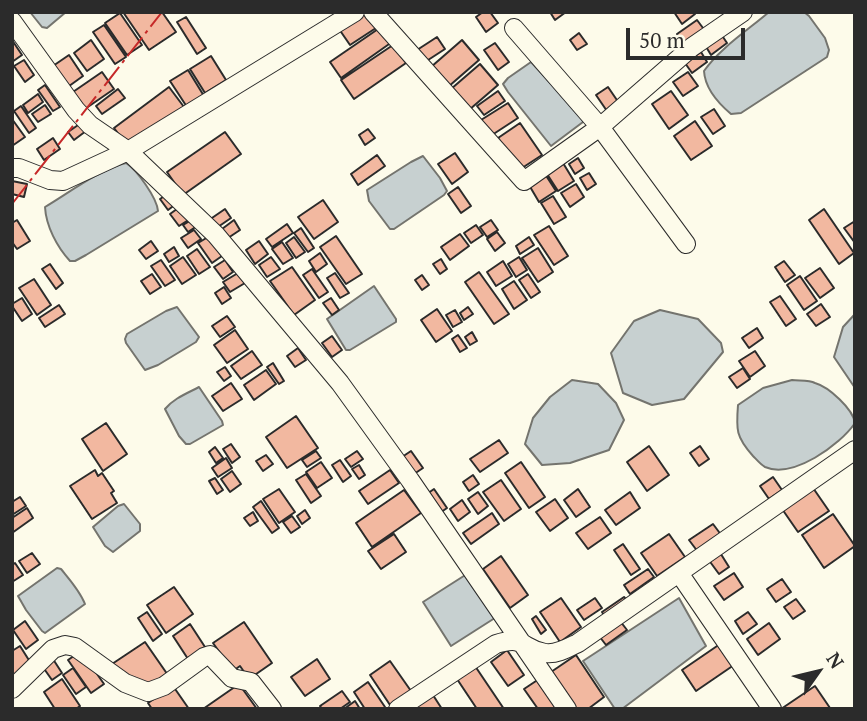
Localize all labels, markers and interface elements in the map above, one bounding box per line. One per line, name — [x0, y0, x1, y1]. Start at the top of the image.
scale bar — [629, 14, 748, 58]
text: 50 m — [639, 26, 685, 54]
north arrow — [783, 637, 853, 707]
text: N — [821, 647, 850, 673]

